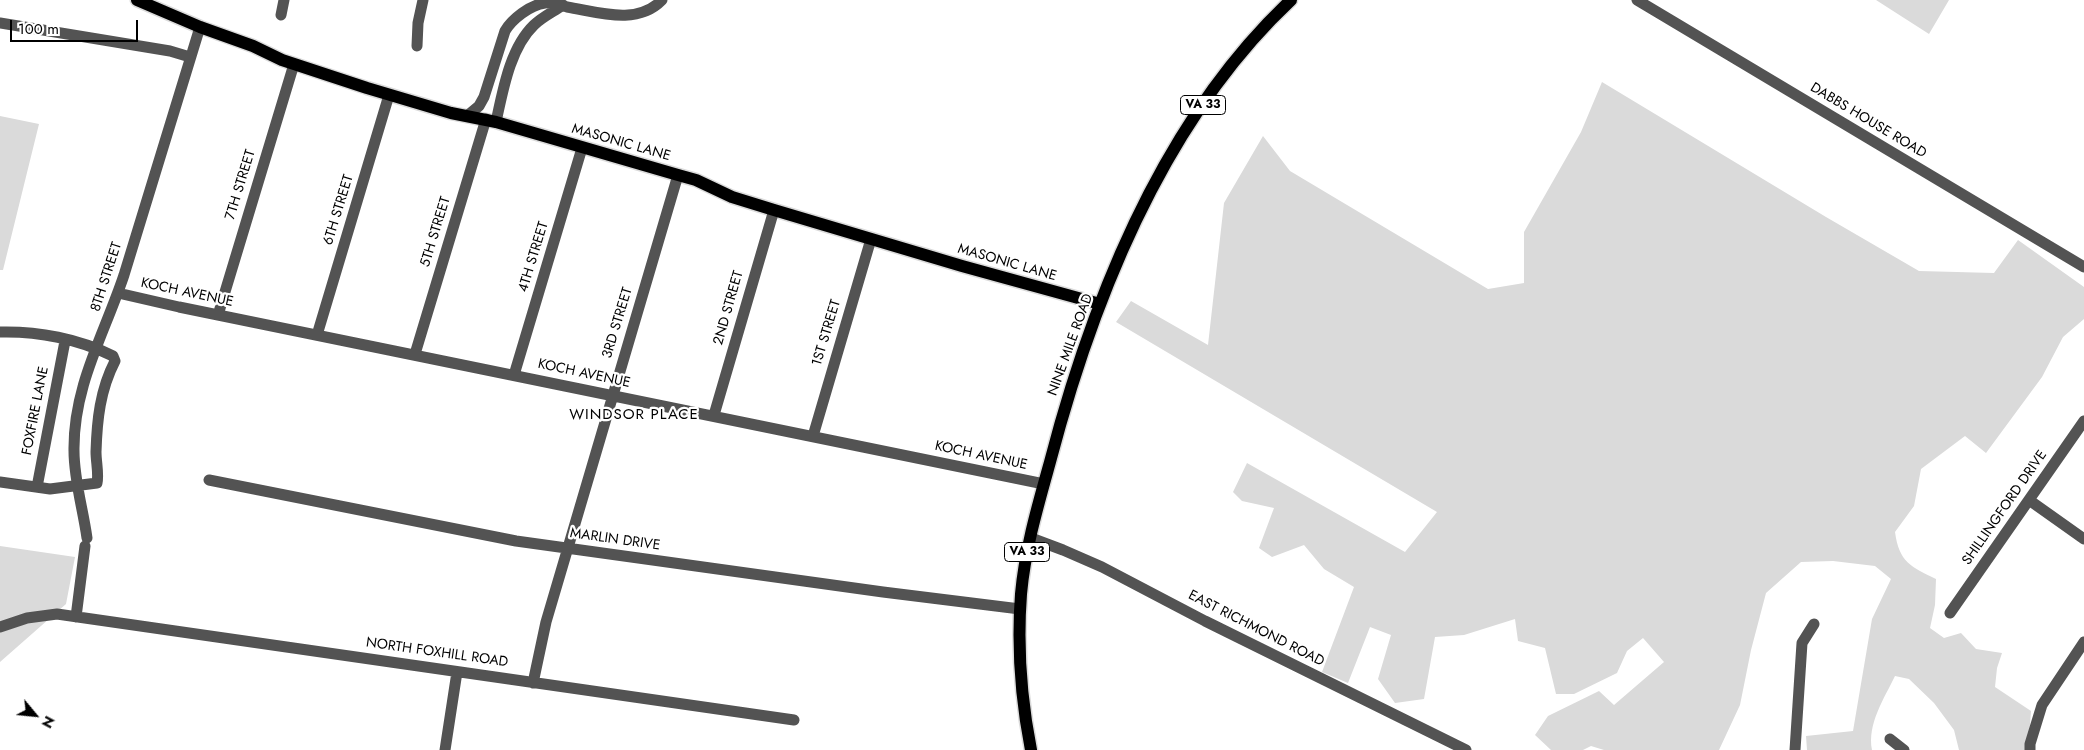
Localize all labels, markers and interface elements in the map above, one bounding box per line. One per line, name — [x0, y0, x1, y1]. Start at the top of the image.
scale bar — [12, 10, 140, 42]
text: 100 m — [18, 18, 59, 40]
street label: DABBS HOUSE ROAD — [1807, 80, 1929, 162]
road number: VA 33 — [1180, 96, 1226, 114]
street label: MASONIC LANE — [570, 121, 672, 165]
street label: 7TH STREET — [222, 148, 260, 222]
street label: 6TH STREET — [320, 173, 358, 247]
street label: 5TH STREET — [417, 195, 455, 269]
street label: 4TH STREET — [515, 220, 553, 294]
street label: 8TH STREET — [88, 240, 126, 314]
street label: MASONIC LANE — [956, 241, 1058, 285]
street label: 2ND STREET — [710, 269, 748, 347]
street label: KOCH AVENUE — [139, 275, 235, 311]
street label: 3RD STREET — [599, 286, 637, 360]
street label: NINE MILE ROAD — [1045, 292, 1097, 398]
street label: 1ST STREET — [809, 298, 845, 368]
street label: KOCH AVENUE — [536, 356, 632, 392]
street label: FOXFIRE LANE — [19, 365, 53, 457]
district label: WINDSOR PLACE — [568, 406, 700, 424]
street label: KOCH AVENUE — [933, 438, 1029, 474]
street label: SHILLINGFORD DRIVE — [1959, 447, 2051, 569]
street label: MARLIN DRIVE — [569, 525, 661, 555]
road number: VA 33 — [1004, 542, 1050, 562]
street label: EAST RICHMOND ROAD — [1185, 587, 1327, 671]
street label: NORTH FOXHILL ROAD — [365, 635, 509, 671]
north arrow — [10, 690, 60, 740]
text: N — [37, 712, 60, 732]

